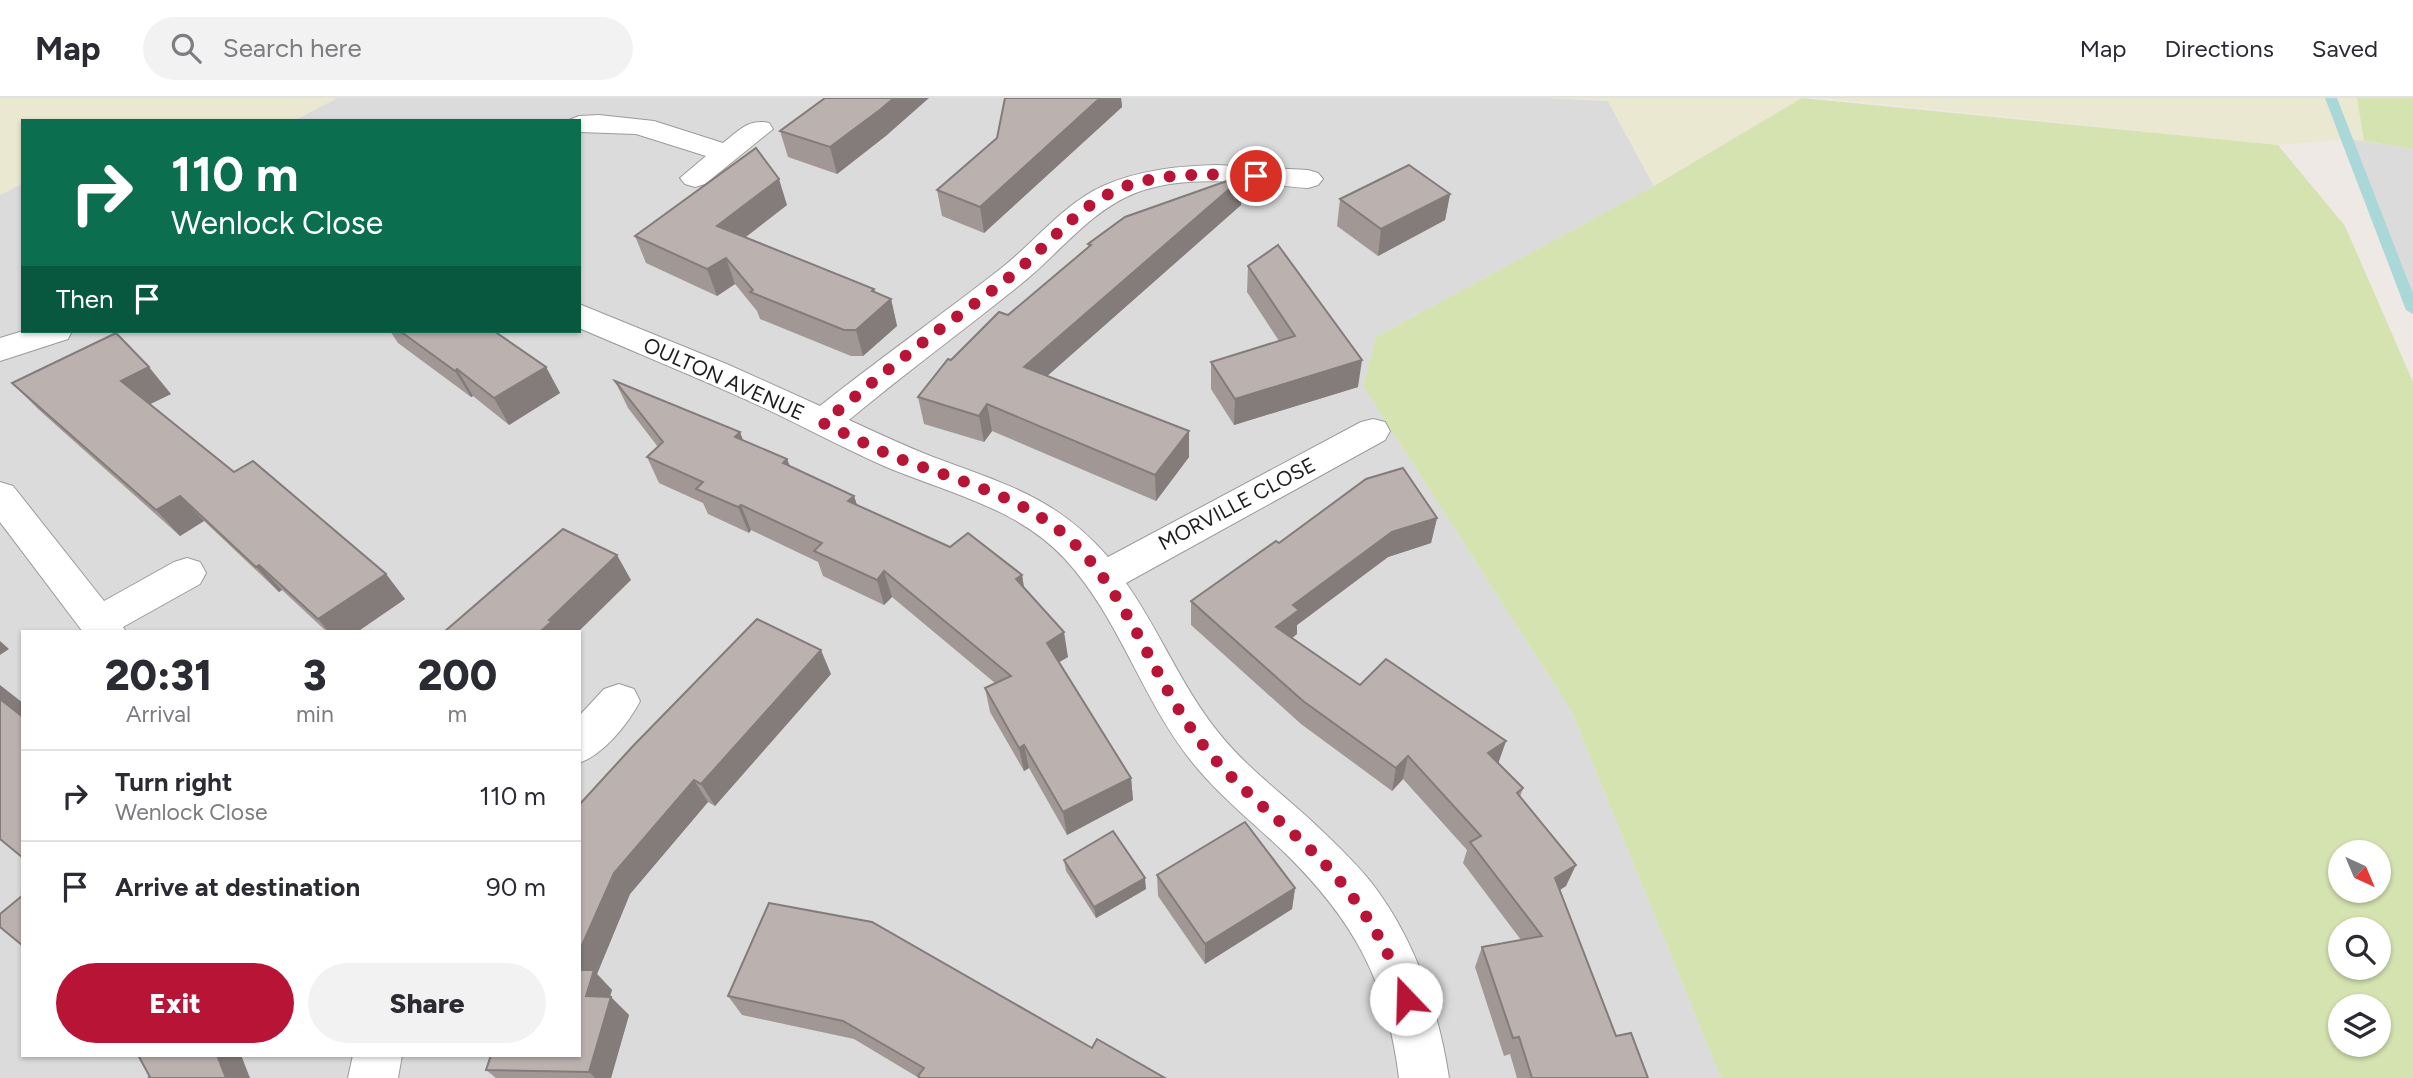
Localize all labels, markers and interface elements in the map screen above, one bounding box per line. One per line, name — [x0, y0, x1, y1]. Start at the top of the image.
search box — [143, 17, 633, 80]
text: Map — [35, 29, 101, 68]
icon: search — [167, 29, 205, 67]
text: Search here — [223, 32, 362, 64]
text: Map — [2080, 34, 2126, 63]
text: Directions — [2164, 34, 2274, 63]
text: Saved — [2312, 34, 2378, 63]
text: 110 m — [171, 144, 299, 203]
pin — [1226, 146, 1286, 206]
icon: right — [56, 147, 147, 238]
icon: arrive — [1237, 157, 1275, 195]
text: Wenlock Close — [171, 204, 383, 242]
icon: arrive — [128, 280, 166, 318]
text: Then — [56, 283, 114, 315]
street label: OULTON AVENUE — [640, 332, 809, 425]
street label: MORVILLE CLOSE — [1154, 452, 1320, 555]
text: 20:31 — [105, 650, 212, 701]
text: 3 — [303, 650, 327, 701]
text: 200 — [418, 650, 497, 701]
text: Arrival — [126, 700, 191, 728]
text: min — [296, 700, 334, 728]
text: m — [448, 700, 467, 728]
text: Turn right — [115, 766, 232, 798]
icon: right — [56, 777, 94, 815]
text: 110 m — [479, 780, 546, 812]
text: Wenlock Close — [115, 798, 267, 826]
north arrow — [2328, 840, 2390, 903]
map controls — [2328, 840, 2391, 1057]
icon: arrive — [56, 868, 94, 906]
text: Arrive at destination — [115, 871, 360, 903]
text: 90 m — [486, 871, 546, 903]
button: search — [2328, 917, 2391, 980]
position arrow — [1369, 962, 1443, 1036]
button: Exit — [56, 963, 294, 1043]
button: Share — [308, 963, 546, 1043]
button: layers — [2328, 994, 2391, 1057]

